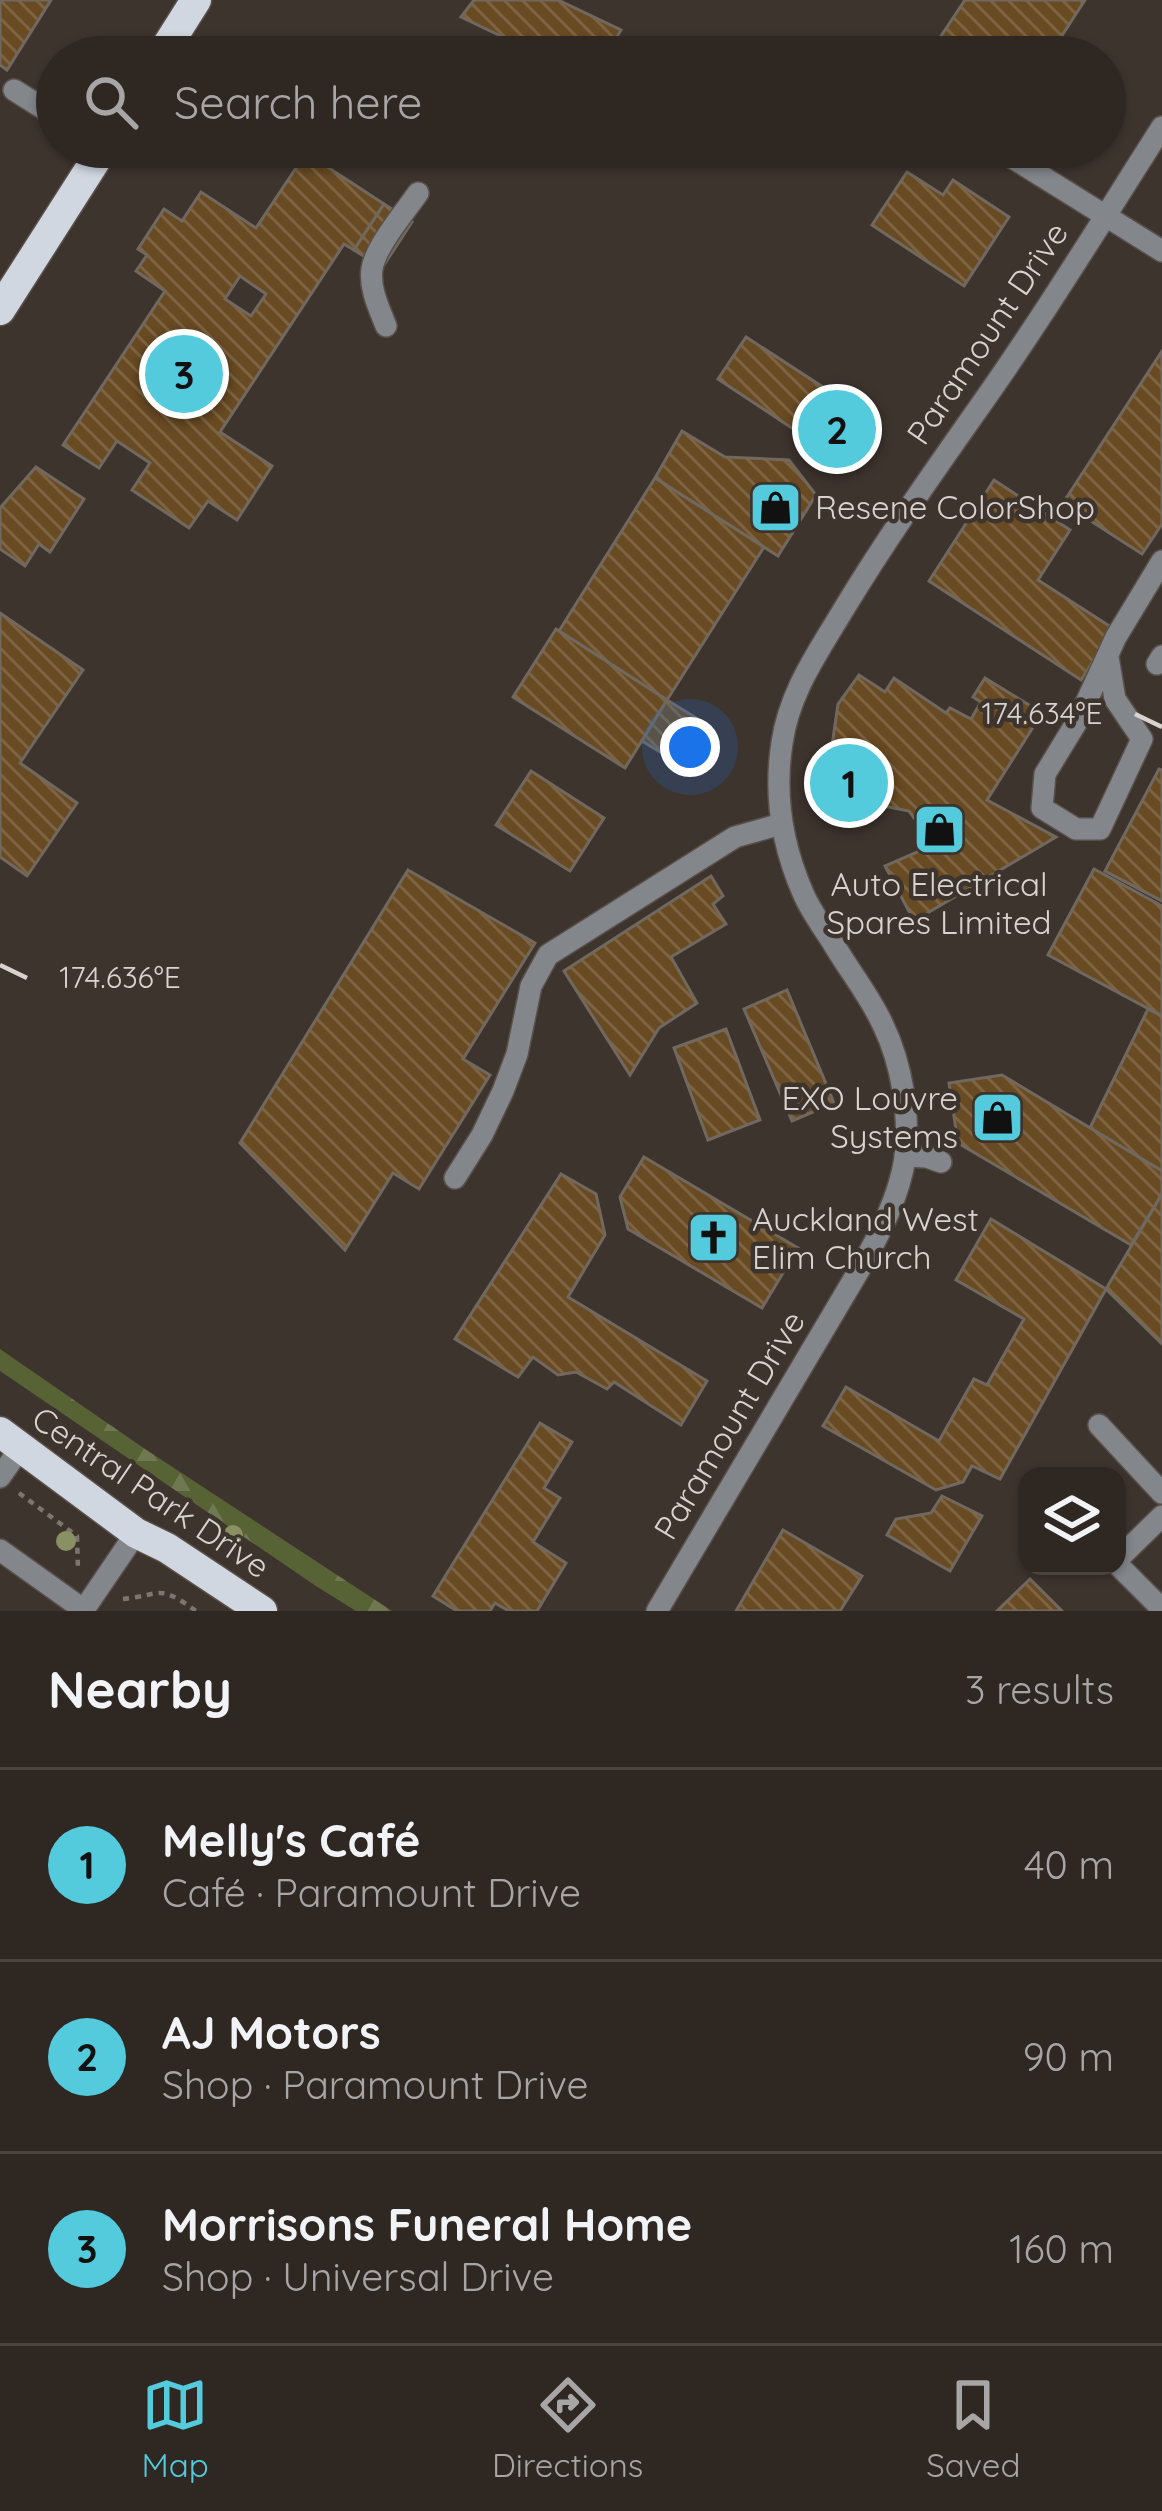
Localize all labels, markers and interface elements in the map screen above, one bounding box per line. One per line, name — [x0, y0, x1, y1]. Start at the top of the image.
search box — [36, 36, 1126, 168]
icon: search — [78, 69, 144, 135]
text: Search here — [174, 74, 422, 130]
street label: Paramount Drive — [897, 214, 1076, 452]
pin: 3 — [145, 329, 223, 419]
pin: 2 — [798, 384, 876, 474]
shop icon: Resene ColorShop — [748, 479, 804, 535]
place label: Resene ColorShop — [815, 486, 1095, 527]
text: 174.634°E — [981, 694, 1103, 732]
your location — [660, 717, 720, 777]
pin: 1 — [810, 738, 888, 828]
shop icon: Auto Electrical Spares Limited — [911, 802, 967, 858]
place label: Auto Electrical Spares Limited — [826, 863, 1052, 942]
text: 174.636°E — [59, 958, 181, 996]
place label: EXO Louvre Systems — [782, 1077, 958, 1156]
shop icon: EXO Louvre Systems — [969, 1089, 1025, 1145]
place label: Auckland West Elim Church — [752, 1198, 979, 1277]
church icon: Auckland West Elim Church — [685, 1210, 741, 1266]
street label: Paramount Drive — [644, 1303, 813, 1546]
street label: Central Park Drive — [25, 1397, 278, 1586]
map controls — [1018, 1467, 1126, 1575]
button: layers — [1018, 1467, 1126, 1575]
text: Nearby — [48, 1657, 232, 1721]
text: 3 results — [965, 1665, 1114, 1714]
text: Melly's Café — [162, 1812, 421, 1868]
text: 1 — [79, 1840, 95, 1889]
text: 40 m — [1024, 1840, 1114, 1889]
text: Café · Paramount Drive — [162, 1868, 581, 1917]
text: AJ Motors — [162, 2004, 381, 2060]
text: 2 — [76, 2032, 98, 2081]
text: 90 m — [1023, 2032, 1114, 2081]
text: Shop · Paramount Drive — [162, 2060, 589, 2109]
text: Morrisons Funeral Home — [162, 2196, 692, 2252]
text: 3 — [77, 2224, 97, 2273]
text: 160 m — [1009, 2224, 1114, 2273]
text: Shop · Universal Drive — [162, 2252, 554, 2301]
tab: Map — [142, 2372, 209, 2485]
tab: Directions — [492, 2372, 643, 2485]
tab: Saved — [926, 2372, 1020, 2485]

